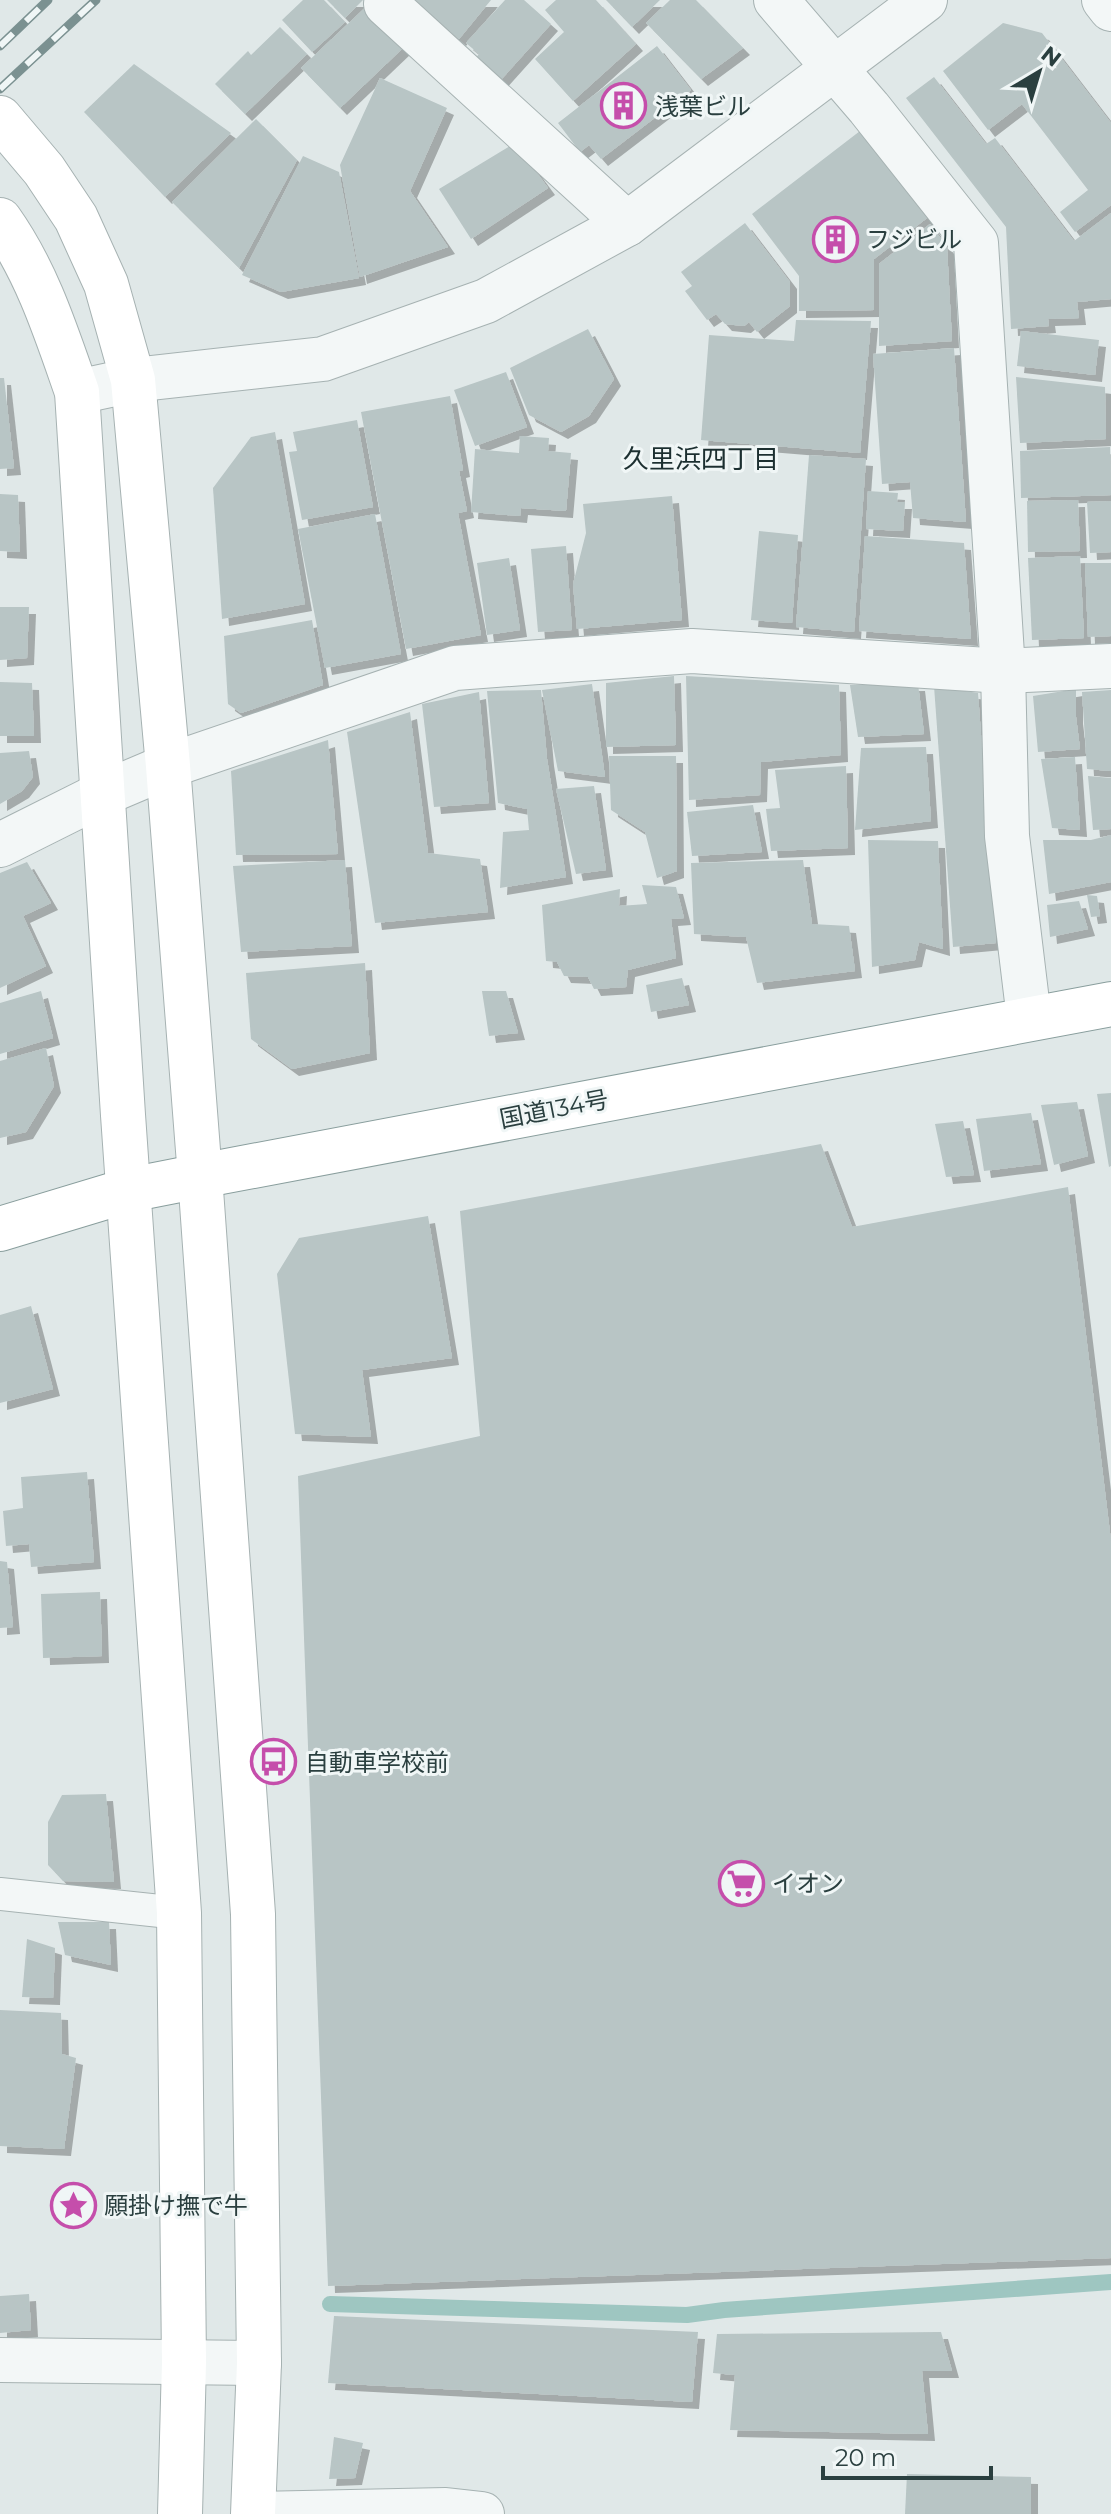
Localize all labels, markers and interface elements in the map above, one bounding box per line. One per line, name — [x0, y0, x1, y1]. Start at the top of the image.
north arrow — [999, 32, 1079, 112]
text: N — [1036, 41, 1066, 73]
building icon: 浅葉ビル — [600, 82, 648, 130]
place label: 浅葉ビル — [655, 92, 751, 121]
building icon: フジビル — [811, 215, 859, 263]
place label: フジビル — [866, 225, 962, 254]
district label: 久里浜四丁目 — [623, 443, 779, 475]
street label: 国道134号 — [497, 1084, 611, 1134]
bus stop icon: 自動車学校前 — [250, 1738, 298, 1786]
place label: 自動車学校前 — [305, 1748, 449, 1777]
supermarket icon: イオン — [717, 1859, 765, 1907]
place label: イオン — [772, 1869, 844, 1898]
place icon: 願掛け撫で牛 — [49, 2181, 97, 2229]
place label: 願掛け撫で牛 — [104, 2191, 248, 2220]
scale bar — [823, 2430, 991, 2480]
text: 20 m — [835, 2443, 896, 2472]

